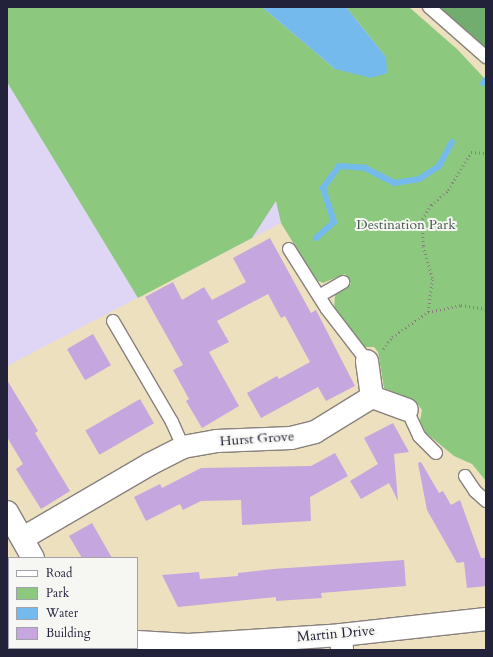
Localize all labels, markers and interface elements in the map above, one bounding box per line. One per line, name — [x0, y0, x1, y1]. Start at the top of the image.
park label: Destination Park — [356, 217, 456, 233]
street label: Hurst Grove — [219, 428, 295, 450]
legend — [8, 557, 138, 649]
text: Road — [46, 565, 72, 581]
text: Park — [46, 585, 69, 601]
text: Water — [46, 605, 78, 621]
street label: Martin Drive — [296, 622, 376, 646]
text: Building — [46, 625, 90, 641]

